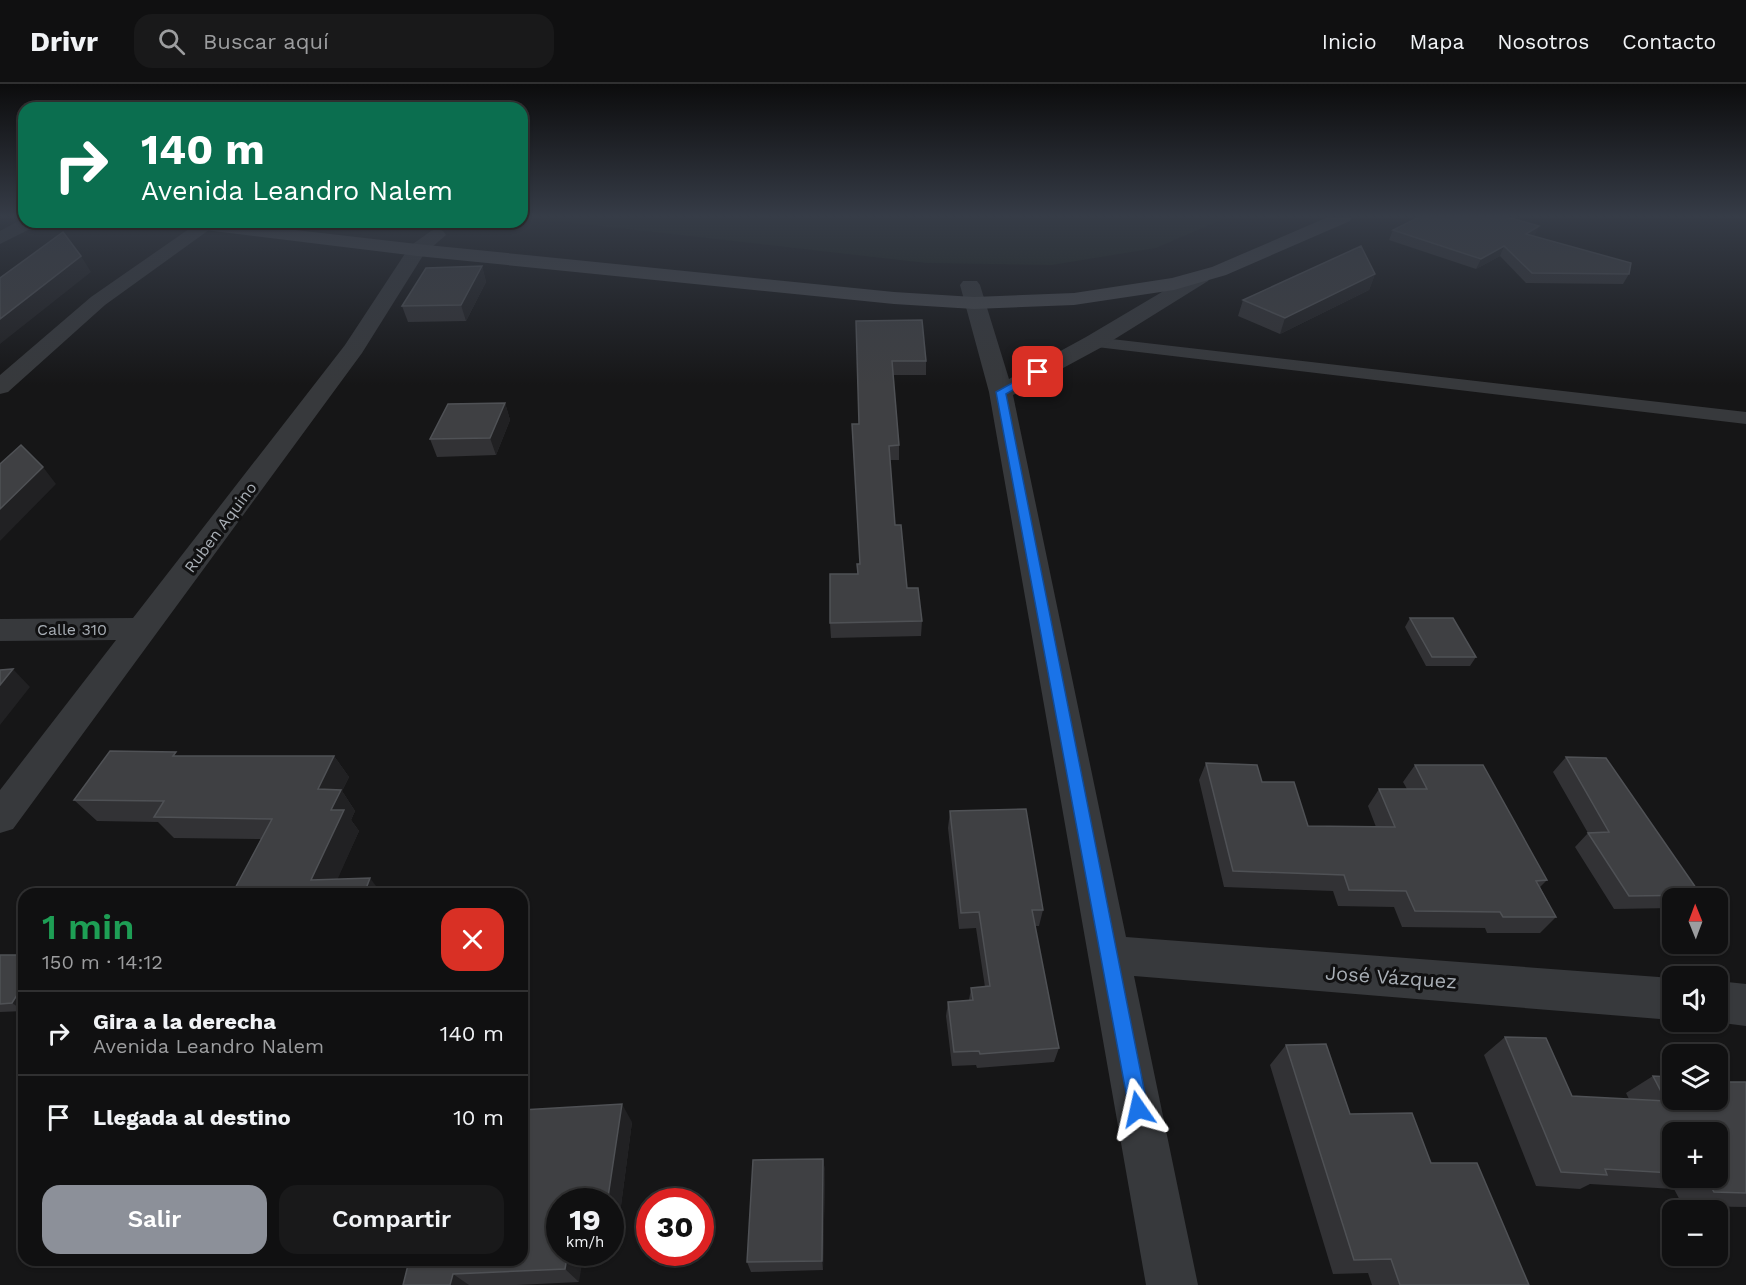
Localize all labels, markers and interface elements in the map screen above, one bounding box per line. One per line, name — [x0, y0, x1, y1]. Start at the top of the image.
search box — [134, 14, 554, 68]
text: Drivr — [30, 25, 98, 58]
icon: search — [155, 25, 188, 58]
text: Buscar aquí — [203, 29, 329, 54]
text: Inicio — [1322, 29, 1377, 54]
text: Mapa — [1410, 29, 1464, 54]
text: Nosotros — [1497, 29, 1589, 54]
text: Contacto — [1622, 29, 1716, 54]
text: 140 m — [141, 125, 265, 174]
icon: right — [42, 126, 120, 204]
text: Avenida Leandro Nalem — [141, 175, 453, 207]
pin — [1012, 346, 1063, 397]
icon: arrive — [1021, 355, 1054, 388]
street label: Ruben Aquino — [180, 478, 261, 576]
street label: Calle 310 — [37, 620, 107, 639]
north arrow — [1662, 888, 1728, 954]
map controls — [1662, 888, 1728, 1266]
text: 1 min — [42, 906, 134, 948]
button: close — [441, 908, 504, 971]
text: 150 m · 14:12 — [42, 950, 163, 974]
street label: José Vázquez — [1324, 960, 1458, 994]
button: sound — [1662, 966, 1728, 1032]
text: Gira a la derecha — [93, 1009, 276, 1034]
icon: right — [42, 1017, 75, 1050]
text: 140 m — [440, 1021, 504, 1046]
text: Avenida Leandro Nalem — [93, 1034, 324, 1058]
button: layers — [1662, 1044, 1728, 1110]
position arrow — [1106, 1077, 1170, 1141]
icon: arrive — [42, 1101, 75, 1134]
text: Llegada al destino — [93, 1105, 291, 1130]
text: 10 m — [453, 1105, 504, 1130]
button: + — [1662, 1122, 1728, 1188]
button: Salir — [42, 1185, 267, 1254]
button: Compartir — [279, 1185, 504, 1254]
speed limit sign: 30 — [636, 1188, 714, 1266]
button: − — [1662, 1200, 1728, 1266]
text: 19 — [569, 1202, 601, 1237]
text: km/h — [566, 1233, 604, 1251]

